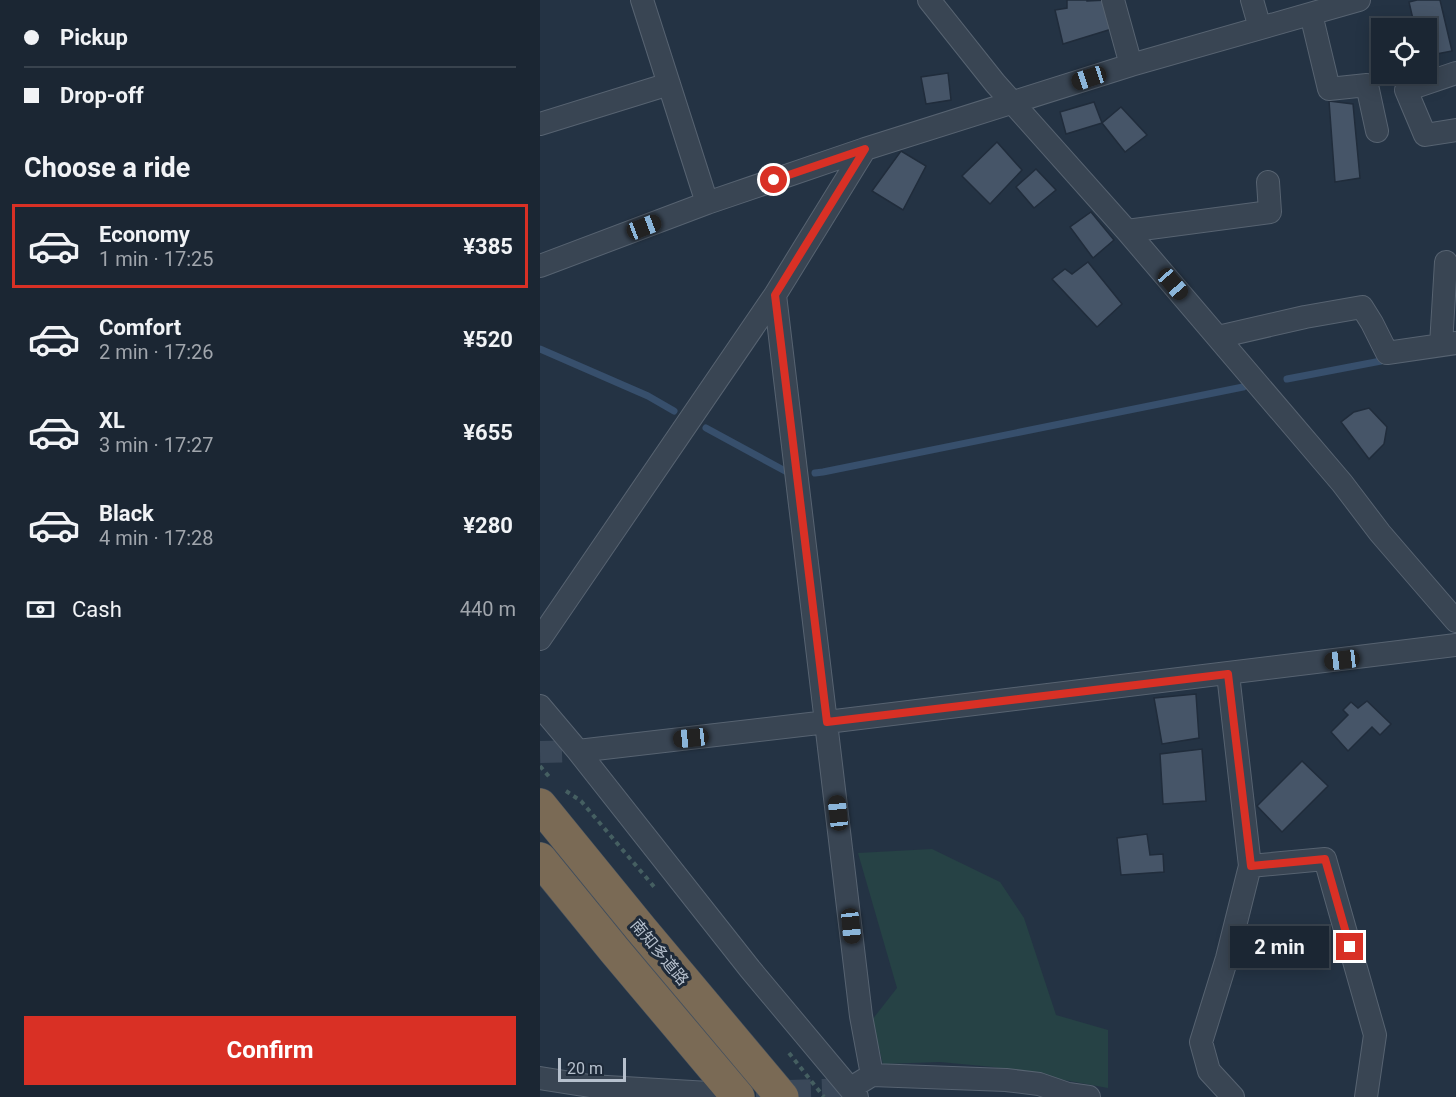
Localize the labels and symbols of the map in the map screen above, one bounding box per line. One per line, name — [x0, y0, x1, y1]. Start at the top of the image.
car — [1069, 64, 1109, 92]
route start — [760, 166, 787, 193]
car — [624, 212, 664, 242]
car — [1154, 265, 1192, 303]
car — [1323, 649, 1361, 671]
car — [672, 727, 710, 749]
car — [827, 794, 849, 832]
car — [840, 907, 862, 945]
street label: 南知多道路 — [627, 916, 693, 989]
callout: 2 min — [1230, 926, 1329, 968]
route end — [1336, 933, 1363, 960]
scale bar — [558, 1055, 626, 1082]

